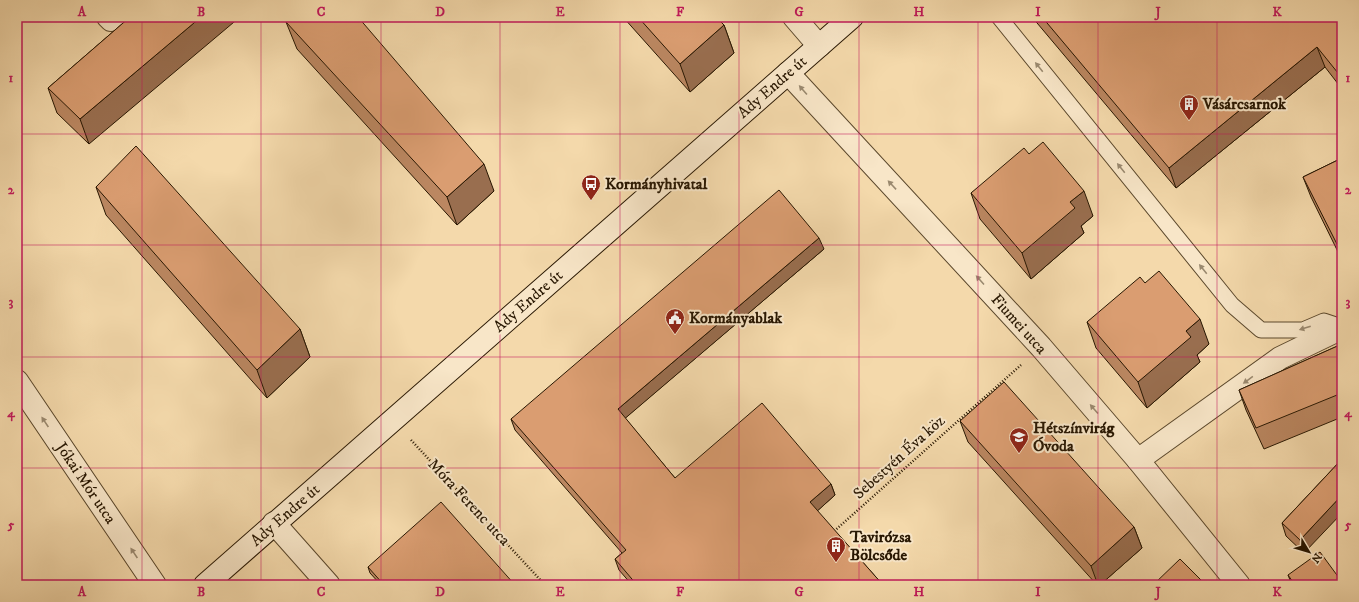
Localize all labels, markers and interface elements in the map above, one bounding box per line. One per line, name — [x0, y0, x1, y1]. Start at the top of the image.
text: A — [77, 4, 87, 20]
text: B — [197, 4, 205, 20]
text: C — [317, 4, 326, 20]
text: D — [435, 4, 445, 20]
text: E — [555, 4, 565, 20]
text: F — [676, 4, 685, 20]
text: G — [794, 4, 804, 20]
text: H — [914, 4, 925, 20]
text: I — [1035, 4, 1041, 20]
text: J — [1153, 4, 1161, 21]
text: K — [1272, 4, 1282, 20]
street label: Ady Endre út — [733, 51, 811, 123]
one-way arrow — [1035, 61, 1043, 72]
text: 1 — [9, 70, 14, 86]
text: 1 — [1346, 70, 1351, 86]
one-way arrow — [799, 84, 808, 95]
building icon: Vásárcsarnok — [1178, 93, 1200, 121]
place label: Vásárcsarnok — [1202, 94, 1287, 114]
one-way arrow — [1117, 162, 1125, 173]
bus stop icon: Kormányhivatal — [580, 173, 602, 201]
place label: Kormányhivatal — [605, 174, 709, 194]
one-way arrow — [887, 180, 897, 190]
text: 2 — [8, 182, 15, 198]
text: 2 — [1345, 182, 1352, 198]
one-way arrow — [1198, 263, 1207, 274]
street label: Ady Endre út — [489, 265, 567, 337]
one-way arrow — [976, 275, 985, 285]
street label: Fiumei utca — [987, 290, 1051, 358]
text: 3 — [9, 294, 14, 310]
text: 3 — [1346, 294, 1351, 310]
public building icon: Kormányablak — [664, 307, 686, 335]
place label: Kormányablak — [689, 308, 783, 328]
one-way arrow — [1299, 325, 1311, 331]
one-way arrow — [1243, 376, 1254, 384]
one-way arrow — [1090, 404, 1099, 414]
text: 4 — [6, 405, 15, 422]
text: 4 — [1343, 405, 1352, 422]
street label: Sebestyén Éva köz — [849, 411, 949, 503]
one-way arrow — [41, 417, 49, 427]
place label: Hétszínvirág Óvoda — [1033, 418, 1116, 456]
school or university icon: Hétszínvirág Óvoda — [1008, 426, 1030, 454]
street label: Jókai Mór utca — [50, 437, 121, 528]
street label: Móra Ferenc utca — [423, 454, 515, 550]
street label: Ady Endre út — [246, 479, 324, 551]
text: 5 — [7, 517, 15, 533]
text: 5 — [1344, 517, 1352, 533]
place label: Tavirózsa Bölcsőde — [849, 527, 913, 565]
north arrow — [1289, 532, 1329, 572]
building icon: Tavirózsa Bölcsőde — [825, 535, 847, 563]
one-way arrow — [130, 547, 137, 559]
text: N — [1308, 550, 1324, 565]
text: A — [77, 584, 87, 600]
text: B — [197, 584, 205, 600]
text: C — [317, 584, 326, 600]
text: D — [435, 584, 445, 600]
text: E — [555, 584, 565, 600]
text: F — [676, 584, 685, 600]
text: G — [794, 584, 804, 600]
text: H — [914, 584, 925, 600]
text: I — [1035, 584, 1041, 600]
text: J — [1153, 584, 1161, 601]
text: K — [1272, 584, 1282, 600]

